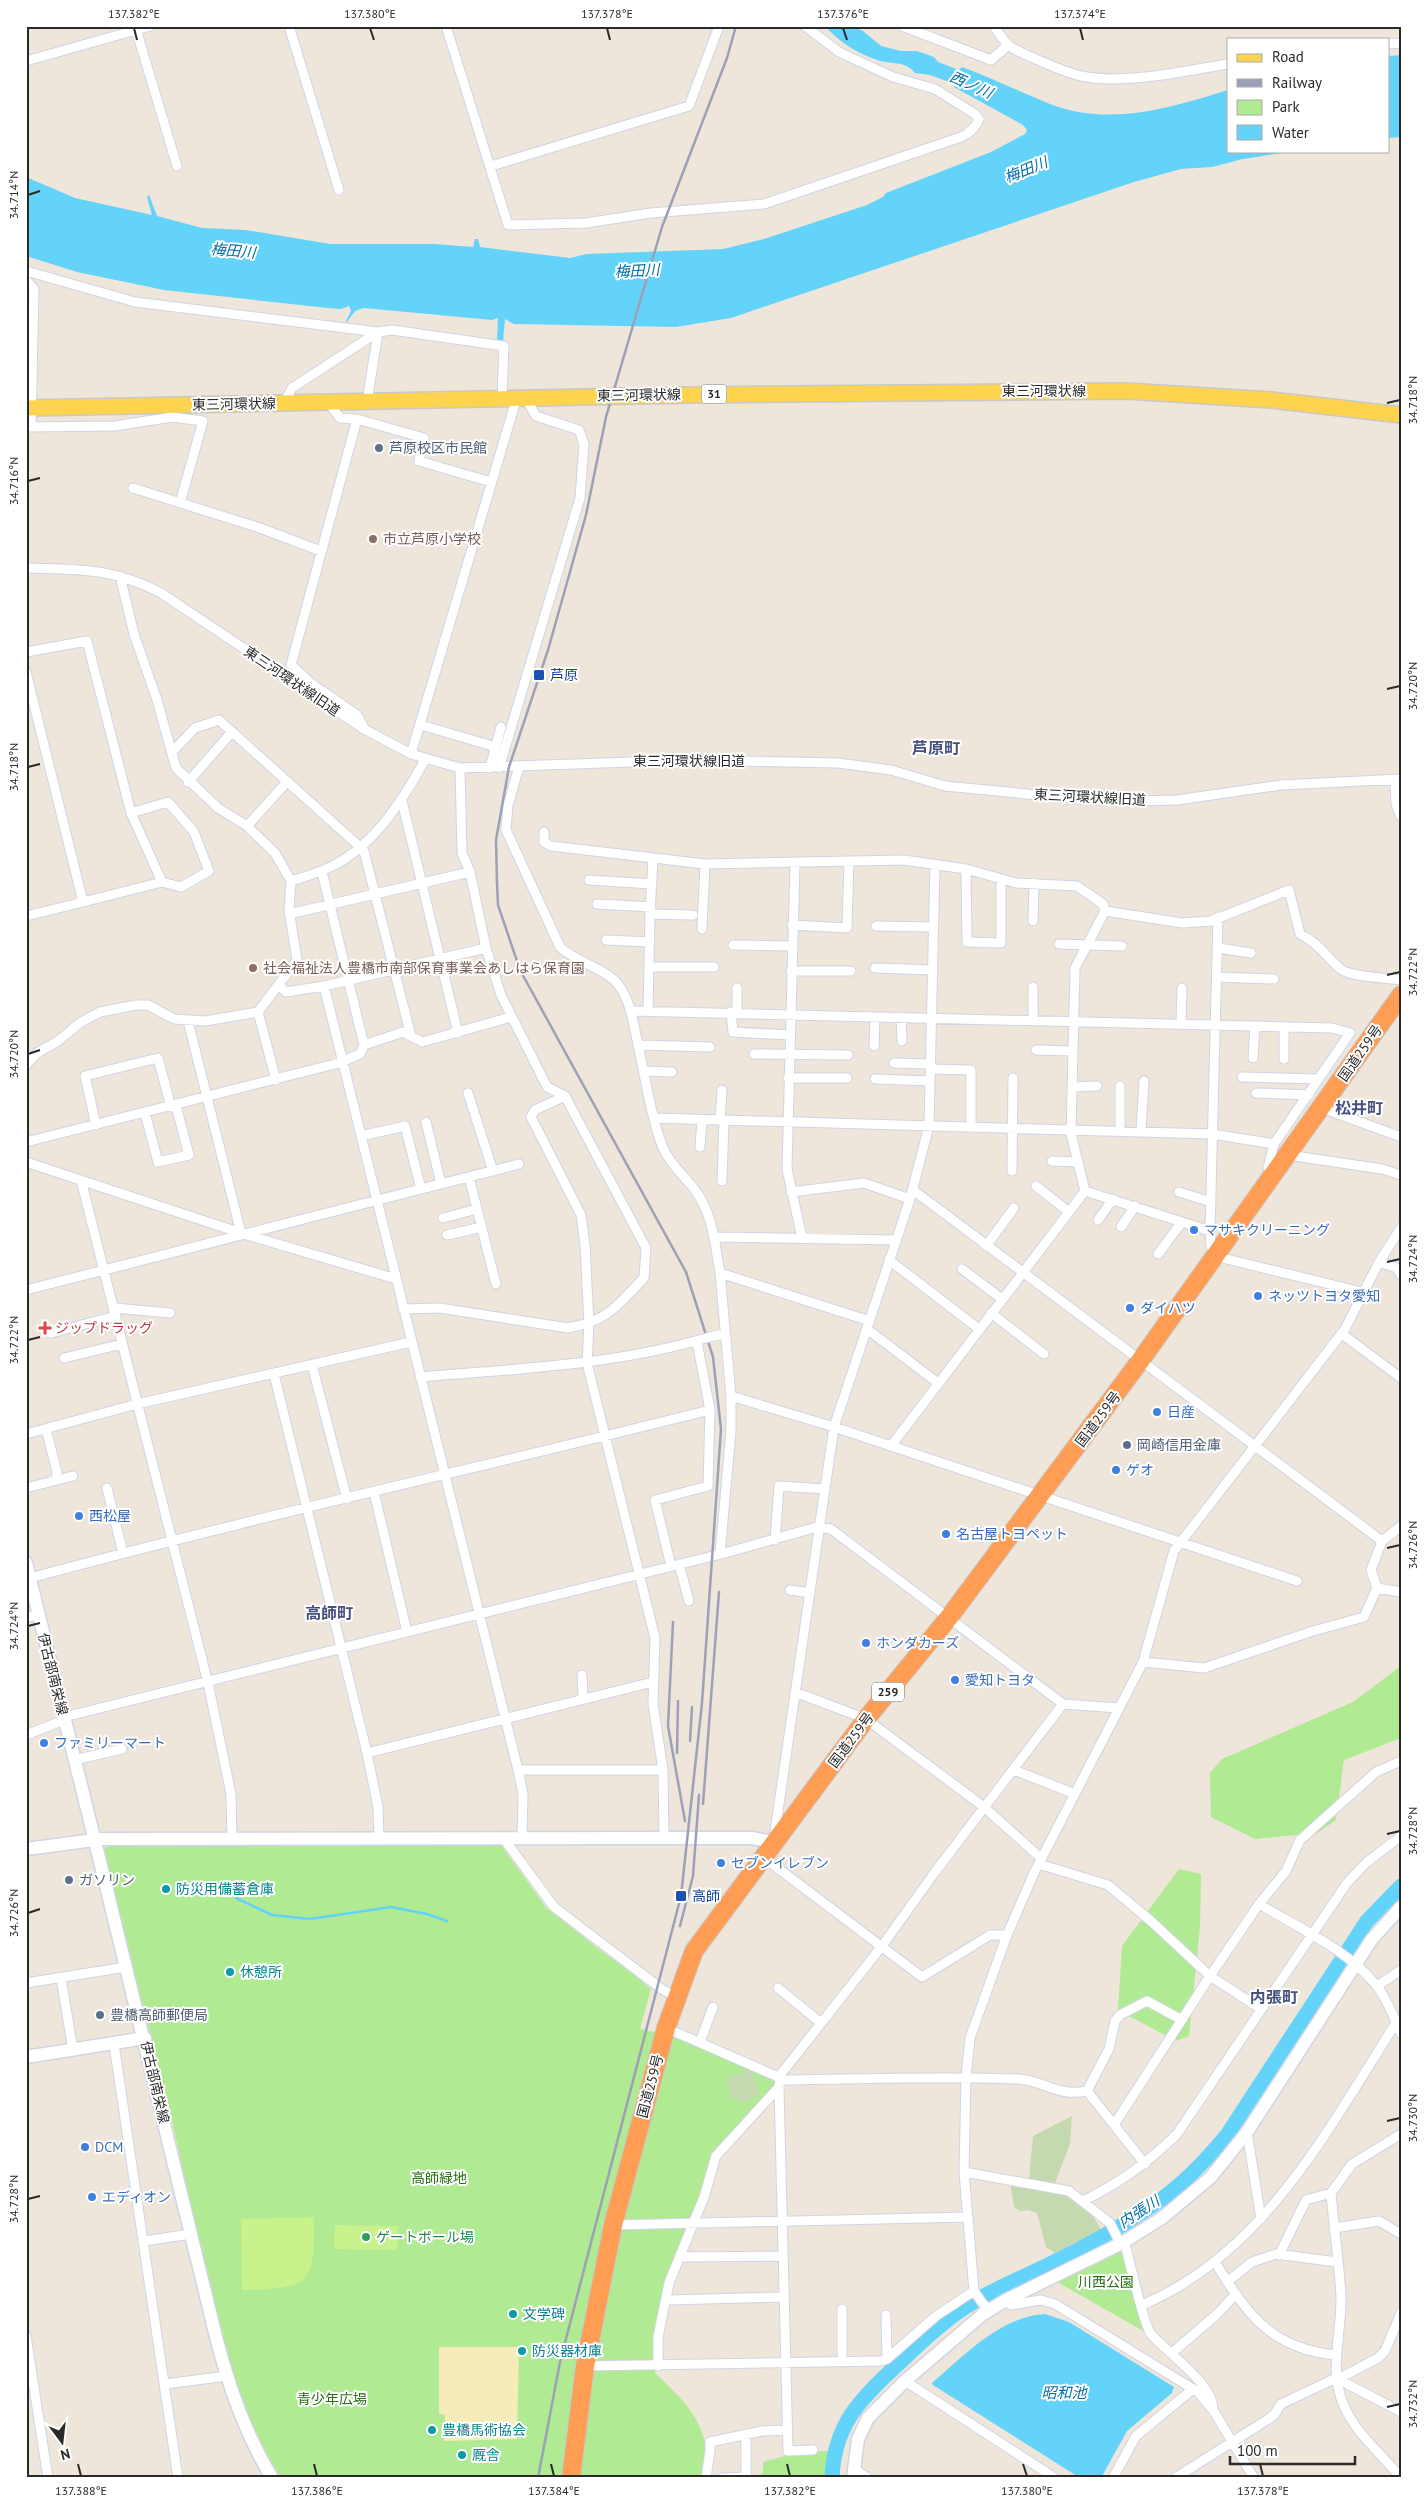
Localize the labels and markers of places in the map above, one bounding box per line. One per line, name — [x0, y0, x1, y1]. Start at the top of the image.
place label: 芦原校区市民館 — [389, 439, 487, 457]
marker: 芦原校区市民館 — [373, 442, 385, 454]
place label: 市立芦原小学校 — [383, 530, 481, 548]
marker: 市立芦原小学校 — [367, 533, 379, 545]
place label: 芦原 — [550, 666, 578, 684]
marker: 芦原 — [532, 668, 546, 682]
place label: 社会福祉法人豊橋市南部保育事業会あしはら保育園 — [263, 959, 585, 977]
marker: 社会福祉法人豊橋市南部保育事業会あしはら保育園 — [247, 962, 259, 974]
place label: マサキクリーニング — [1204, 1221, 1330, 1239]
marker: マサキクリーニング — [1188, 1224, 1200, 1236]
place label: ネッツトヨタ愛知 — [1268, 1287, 1380, 1305]
marker: ネッツトヨタ愛知 — [1252, 1290, 1264, 1302]
place label: ダイハツ — [1140, 1299, 1196, 1317]
marker: ダイハツ — [1124, 1302, 1136, 1314]
place label: ジップドラッグ — [55, 1319, 153, 1337]
marker: ジップドラッグ — [39, 1322, 51, 1334]
place label: 日産 — [1167, 1403, 1195, 1421]
marker: 日産 — [1151, 1406, 1163, 1418]
place label: 岡崎信用金庫 — [1137, 1436, 1221, 1454]
marker: 岡崎信用金庫 — [1121, 1439, 1133, 1451]
place label: ゲオ — [1126, 1461, 1154, 1479]
marker: ゲオ — [1110, 1464, 1122, 1476]
place label: 西松屋 — [89, 1507, 131, 1525]
marker: 西松屋 — [73, 1510, 85, 1522]
place label: 名古屋トヨペット — [956, 1525, 1068, 1543]
marker: 名古屋トヨペット — [940, 1528, 952, 1540]
place label: ホンダカーズ — [876, 1634, 959, 1652]
marker: ホンダカーズ — [860, 1637, 872, 1649]
place label: 愛知トヨタ — [965, 1671, 1035, 1689]
marker: 愛知トヨタ — [949, 1674, 961, 1686]
place label: ファミリーマート — [54, 1734, 166, 1752]
marker: ファミリーマート — [38, 1737, 50, 1749]
place label: セブンイレブン — [731, 1854, 829, 1872]
marker: セブンイレブン — [715, 1857, 727, 1869]
place label: ガソリン — [79, 1871, 135, 1889]
marker: ガソリン — [63, 1874, 75, 1886]
place label: 防災用備蓄倉庫 — [176, 1880, 274, 1898]
marker: 防災用備蓄倉庫 — [160, 1883, 172, 1895]
place label: 高師 — [692, 1887, 720, 1905]
marker: 高師 — [674, 1889, 688, 1903]
place label: 休憩所 — [240, 1963, 282, 1981]
marker: 休憩所 — [224, 1966, 236, 1978]
place label: 豊橋高師郵便局 — [110, 2006, 208, 2024]
marker: 豊橋高師郵便局 — [94, 2009, 106, 2021]
place label: DCM — [95, 2138, 123, 2156]
marker: DCM — [79, 2141, 91, 2153]
place label: エディオン — [102, 2188, 171, 2206]
marker: エディオン — [86, 2191, 98, 2203]
place label: ゲートボール場 — [376, 2228, 474, 2246]
marker: ゲートボール場 — [360, 2231, 372, 2243]
place label: 文学碑 — [523, 2305, 565, 2323]
marker: 文学碑 — [507, 2308, 519, 2320]
place label: 防災器材庫 — [532, 2342, 602, 2360]
marker: 防災器材庫 — [516, 2345, 528, 2357]
place label: 豊橋馬術協会 — [442, 2421, 526, 2439]
marker: 豊橋馬術協会 — [426, 2424, 438, 2436]
place label: 厩舎 — [472, 2446, 500, 2464]
marker: 厩舎 — [456, 2449, 468, 2461]

